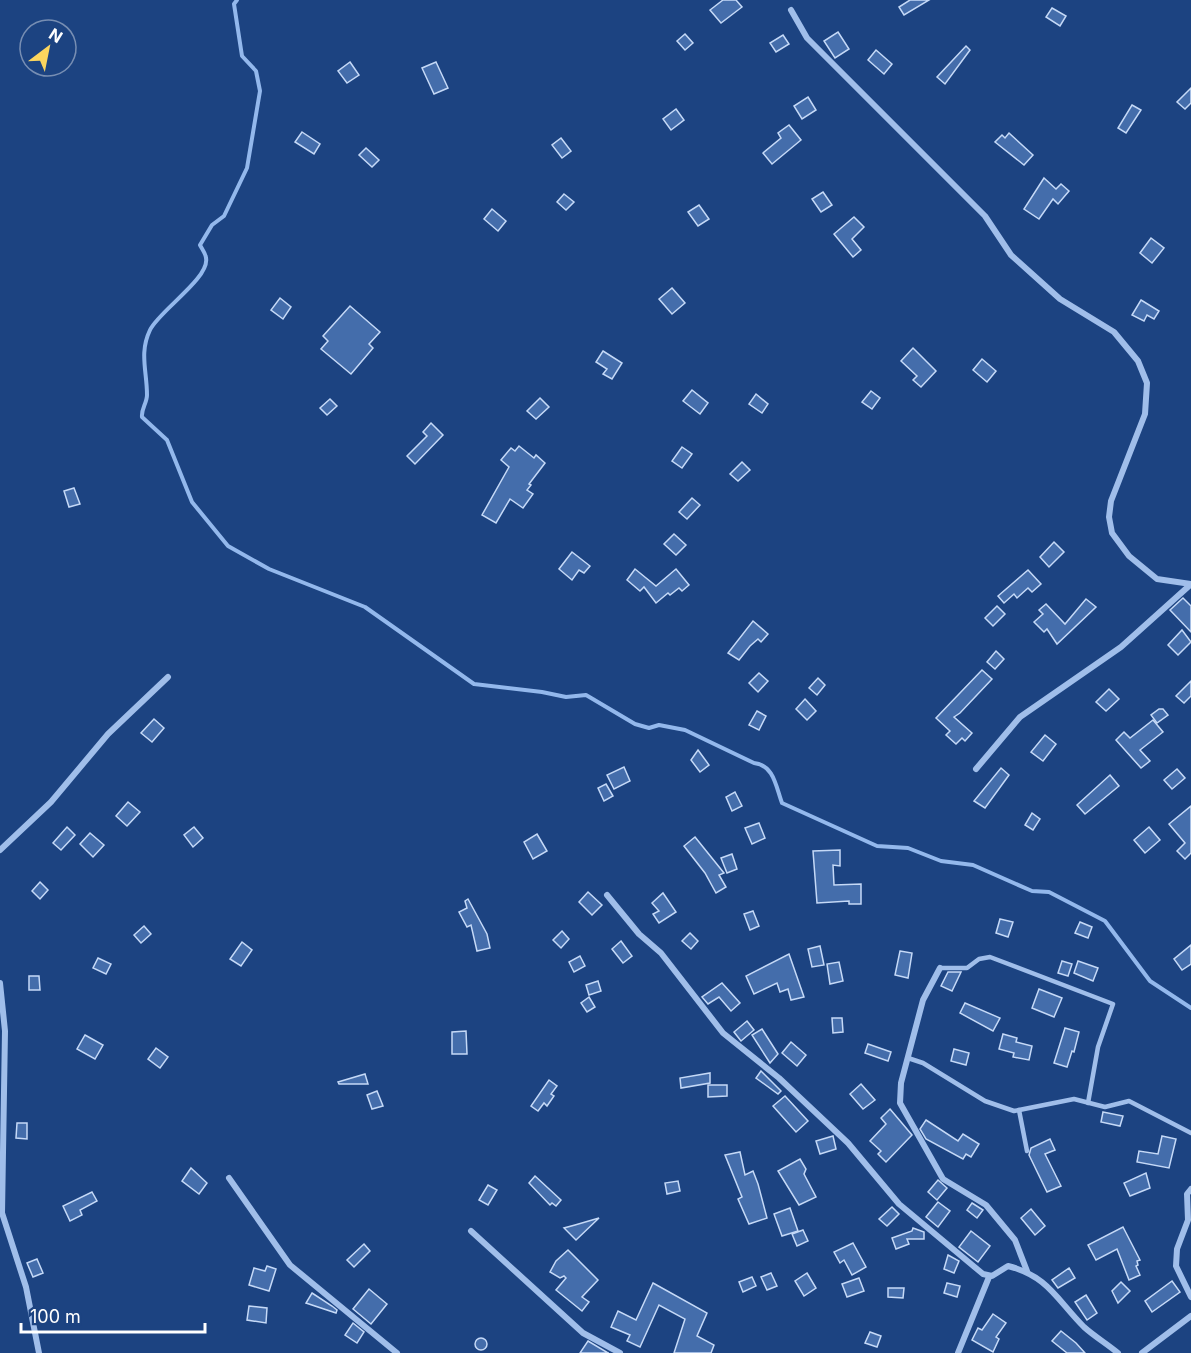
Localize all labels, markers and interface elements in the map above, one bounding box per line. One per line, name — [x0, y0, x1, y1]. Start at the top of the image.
north arrow — [18, 18, 78, 78]
text: N — [45, 24, 66, 47]
scale bar — [21, 1296, 206, 1334]
text: 100 m — [30, 1306, 81, 1327]

